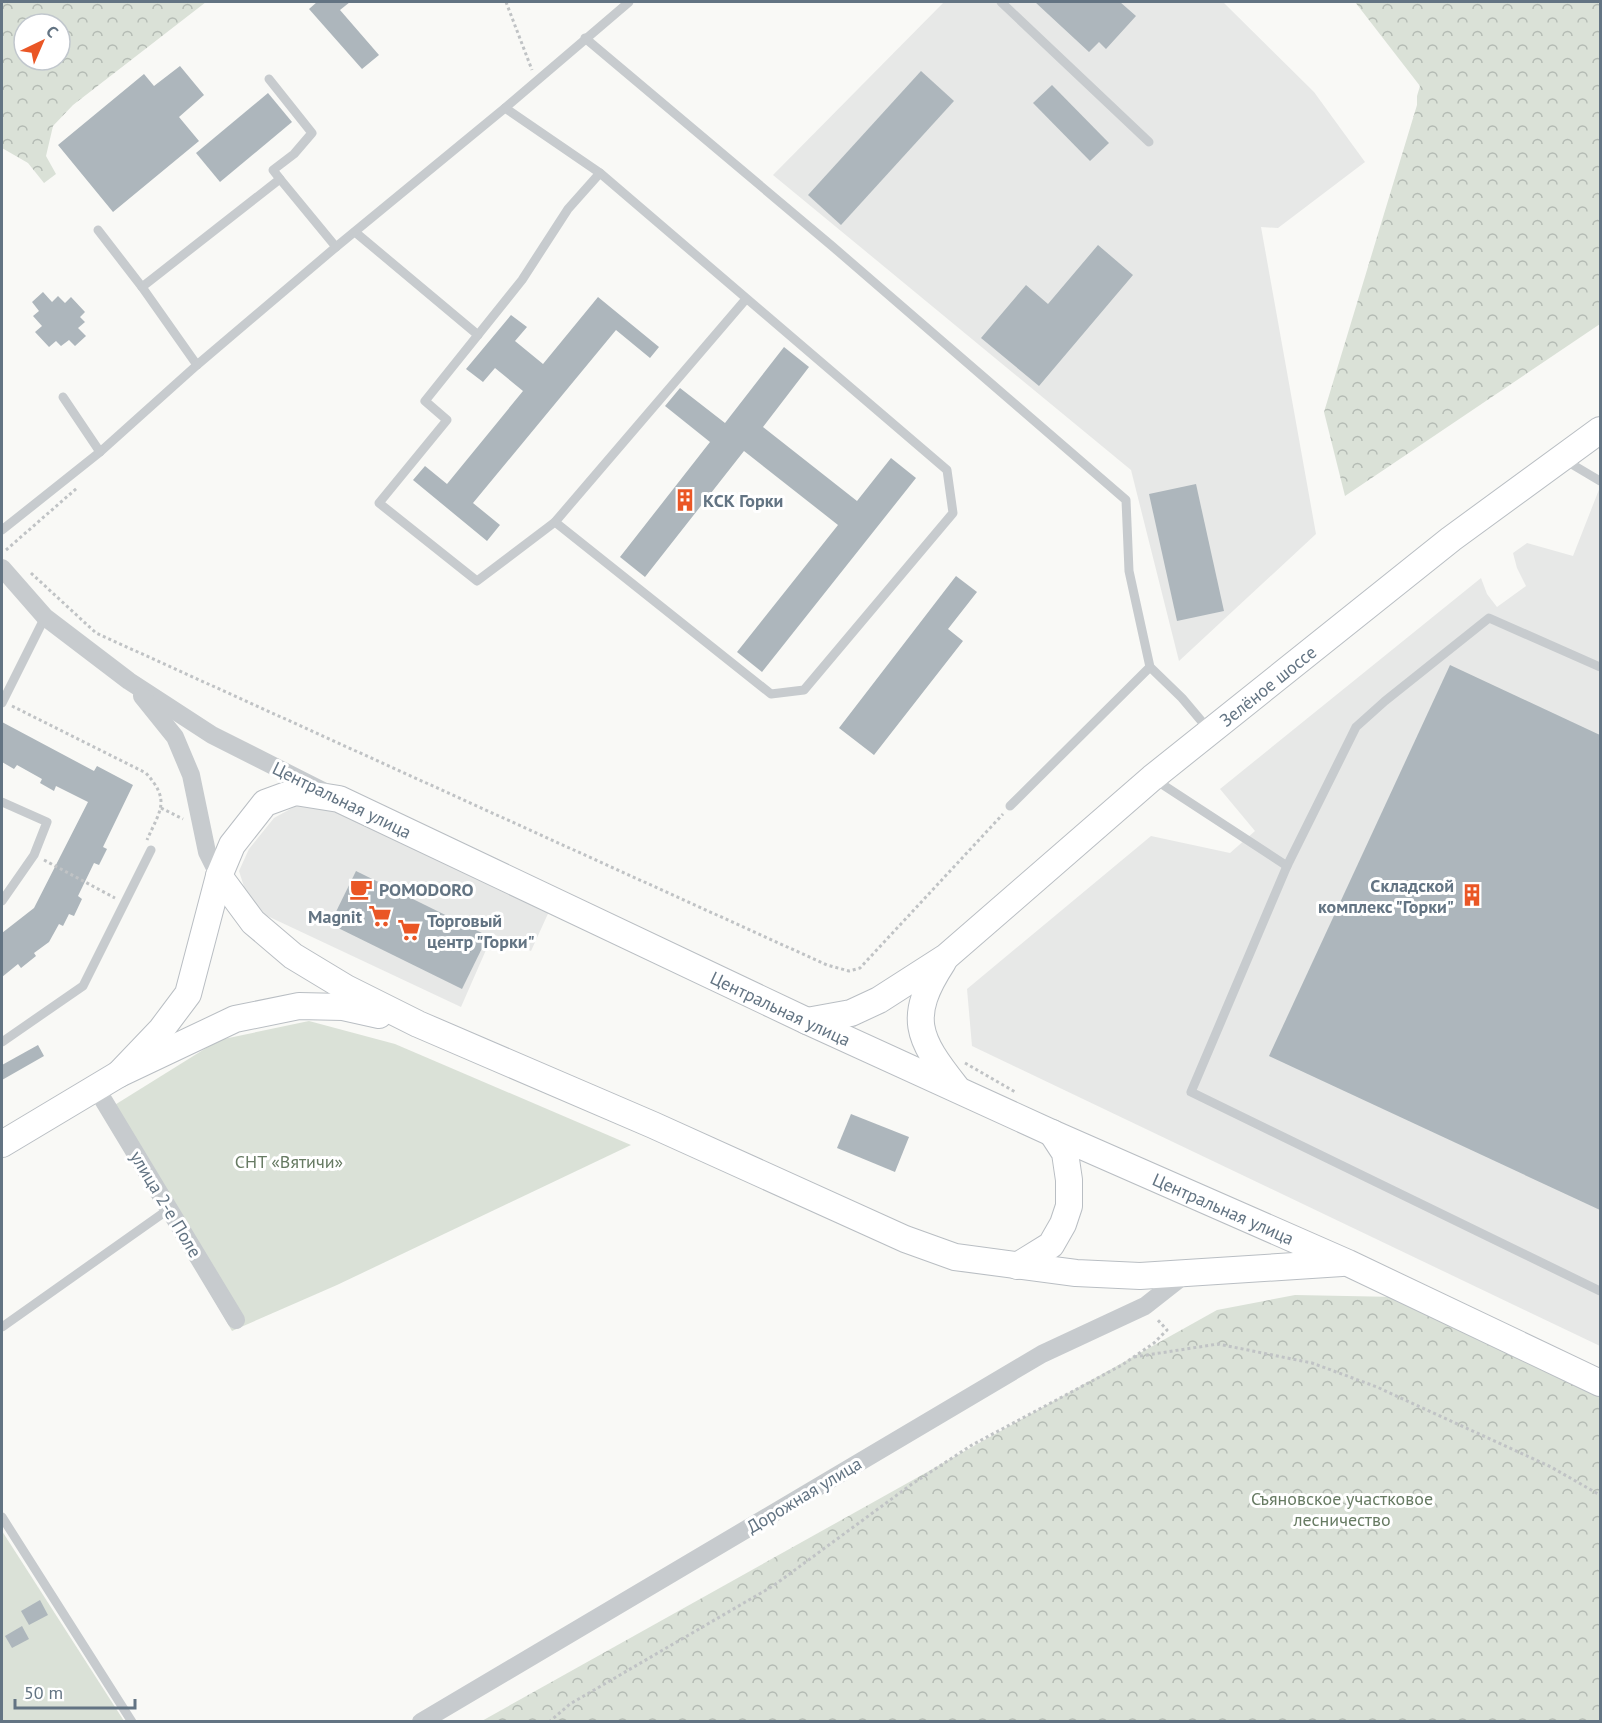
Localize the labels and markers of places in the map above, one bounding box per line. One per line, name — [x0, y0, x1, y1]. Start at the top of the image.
building icon: КСК Горки — [672, 487, 698, 513]
place label: КСК Горки — [703, 489, 783, 512]
place label: Складской комплекс "Горки" — [1318, 874, 1454, 918]
cafe icon: POMODORO — [348, 876, 374, 902]
place label: POMODORO — [379, 878, 474, 901]
building icon: Складской комплекс "Горки" — [1459, 882, 1485, 908]
supermarket icon: Magnit — [367, 903, 393, 929]
place label: Magnit — [308, 905, 363, 928]
place label: Торговый центр "Горки" — [427, 909, 535, 953]
supermarket icon: Торговый центр "Горки" — [396, 917, 422, 943]

